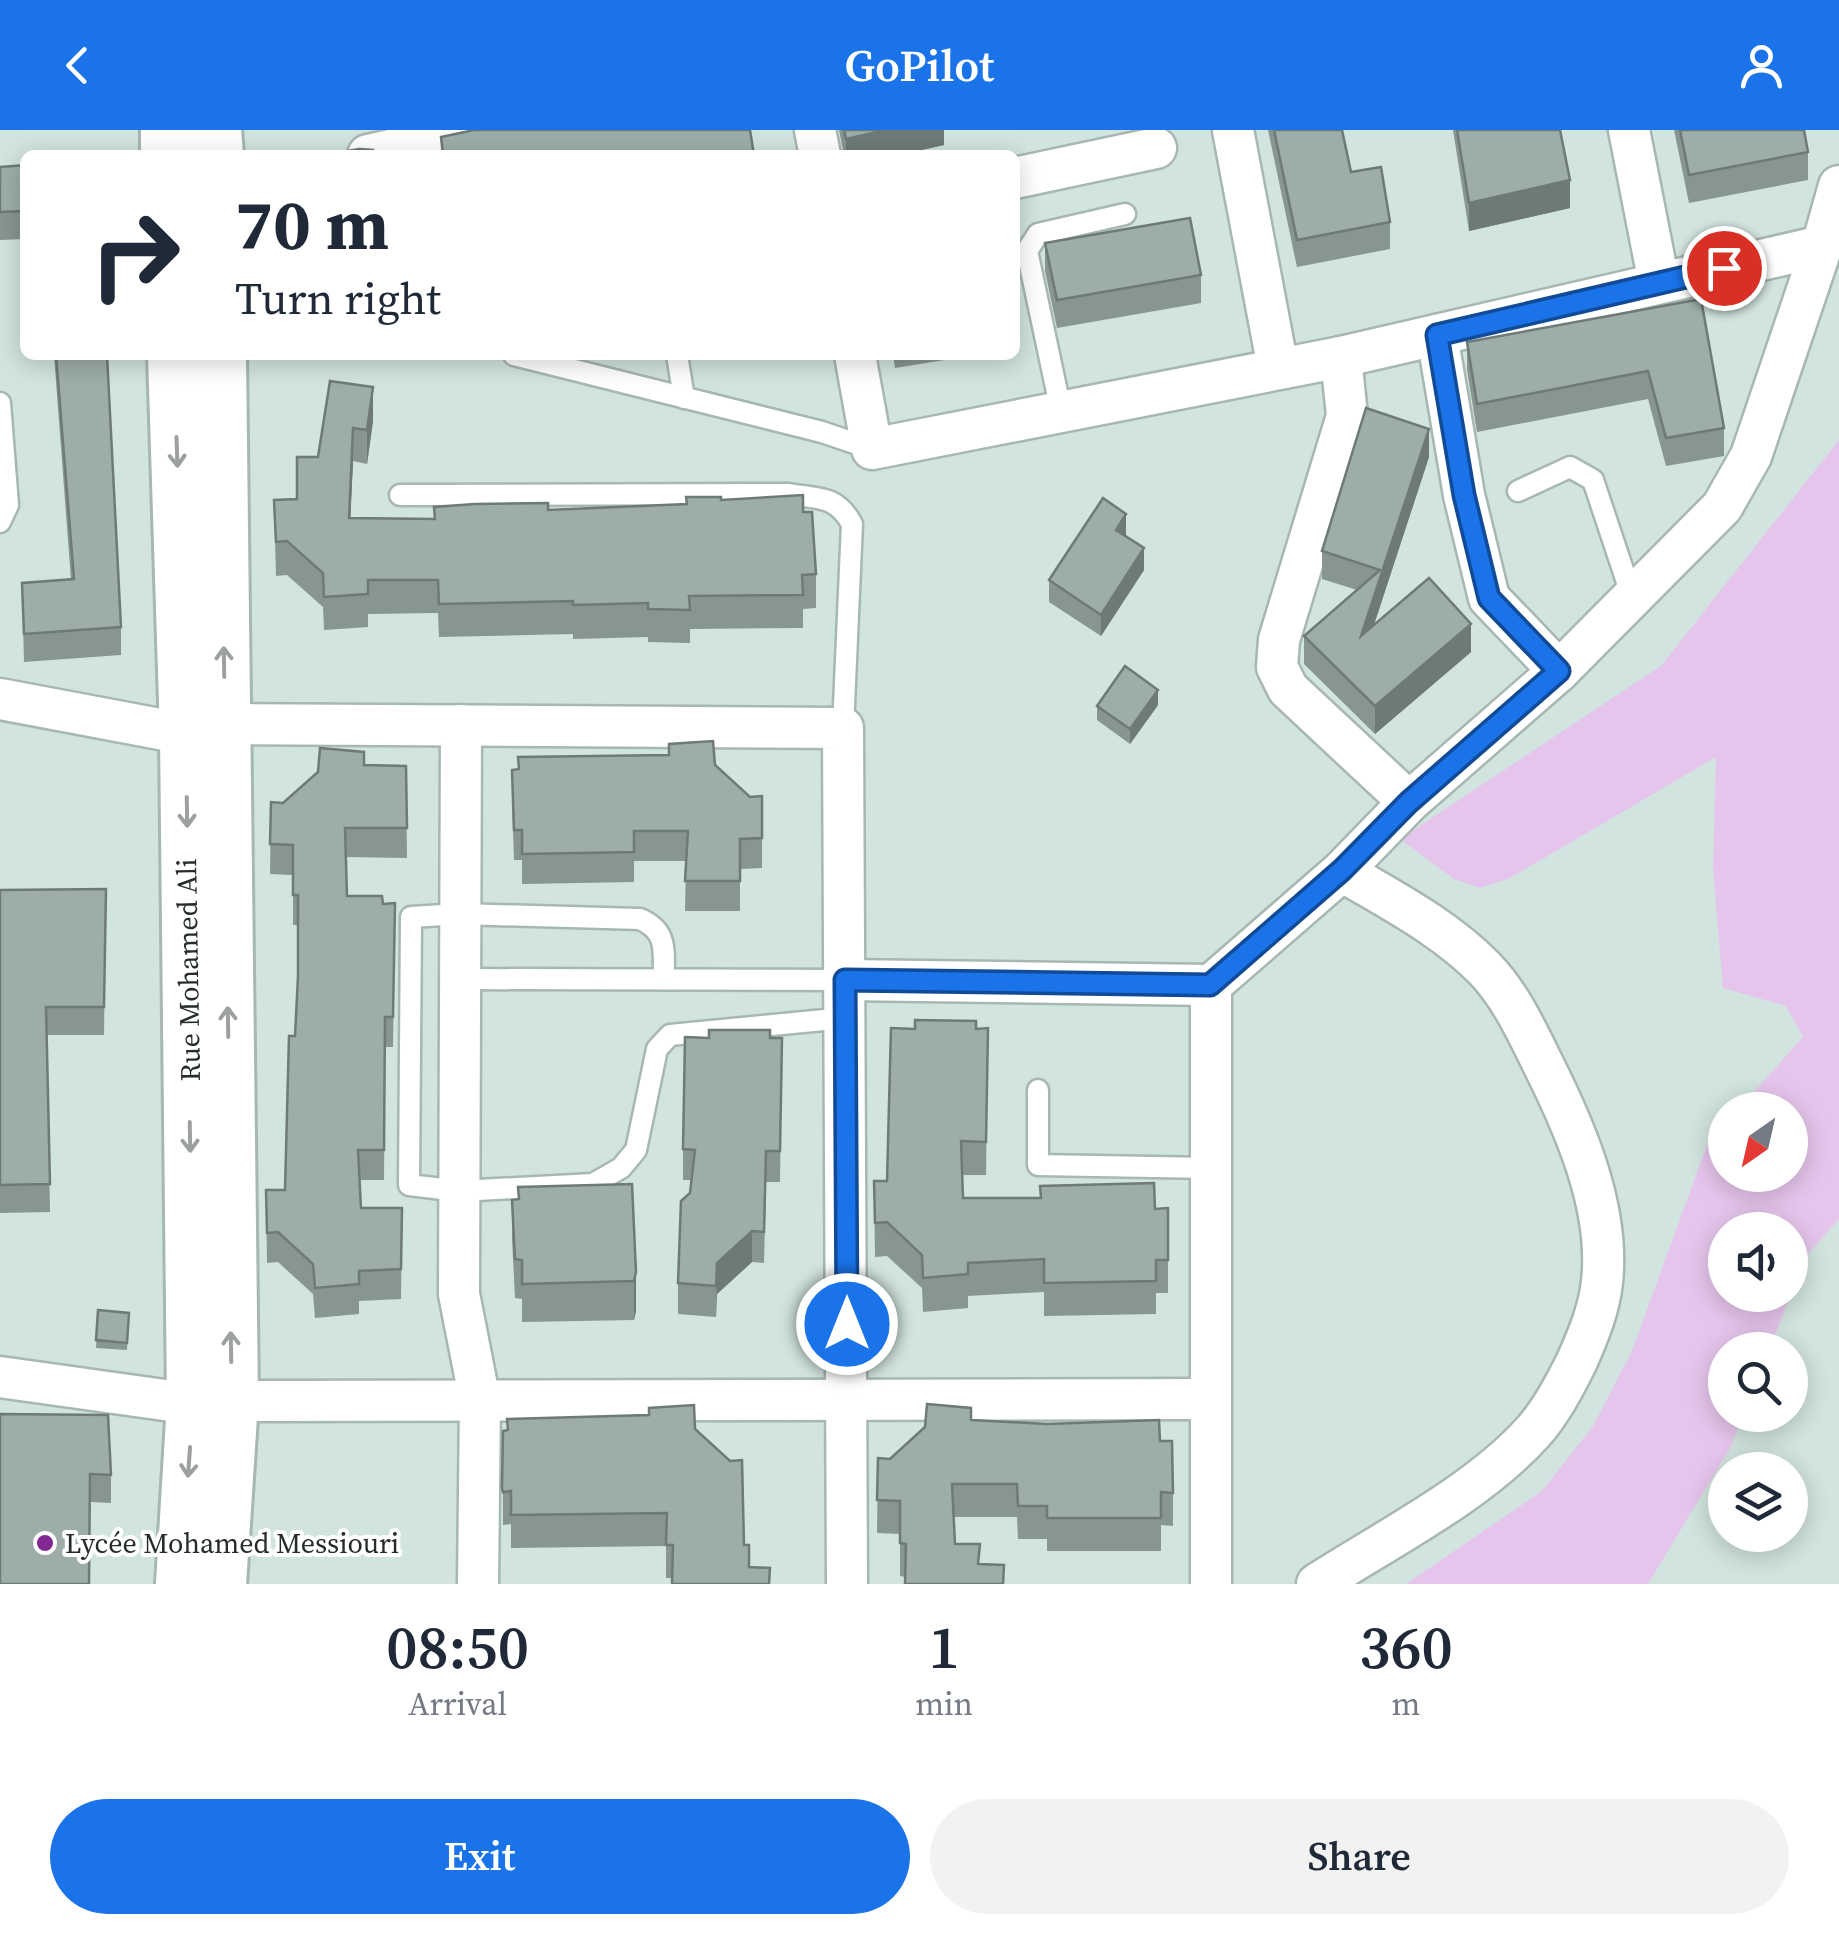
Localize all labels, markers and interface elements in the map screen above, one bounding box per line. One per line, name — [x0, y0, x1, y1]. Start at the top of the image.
text: GoPilot — [845, 34, 994, 96]
icon: back — [50, 38, 105, 93]
icon: person — [1734, 38, 1789, 93]
text: 70 m — [235, 176, 389, 272]
icon: right — [70, 190, 200, 320]
pin — [1682, 226, 1767, 311]
icon: arrive — [1697, 241, 1752, 296]
text: Turn right — [235, 267, 441, 329]
one-way arrow — [167, 436, 186, 468]
one-way arrow — [215, 646, 234, 678]
one-way arrow — [177, 796, 196, 828]
street label: Rue Mohamed Ali — [167, 858, 209, 1082]
one-way arrow — [218, 1006, 238, 1038]
north arrow — [1708, 1092, 1808, 1192]
map controls — [1708, 1092, 1808, 1552]
one-way arrow — [180, 1120, 200, 1153]
button: sound — [1708, 1212, 1808, 1312]
position arrow — [795, 1272, 899, 1376]
one-way arrow — [222, 1331, 240, 1364]
button: search — [1708, 1332, 1808, 1432]
one-way arrow — [179, 1446, 198, 1478]
button: layers — [1708, 1452, 1808, 1552]
place label: Lycée Mohamed Messiouri — [65, 1524, 399, 1562]
marker: Lycée Mohamed Messiouri — [34, 1532, 56, 1554]
text: 08:50 — [386, 1606, 529, 1688]
text: 1 — [929, 1606, 960, 1688]
text: 360 — [1359, 1606, 1453, 1688]
text: Arrival — [408, 1682, 507, 1726]
text: min — [915, 1682, 973, 1726]
text: m — [1392, 1682, 1420, 1726]
button: Exit — [50, 1799, 910, 1914]
button: Share — [930, 1799, 1789, 1914]

